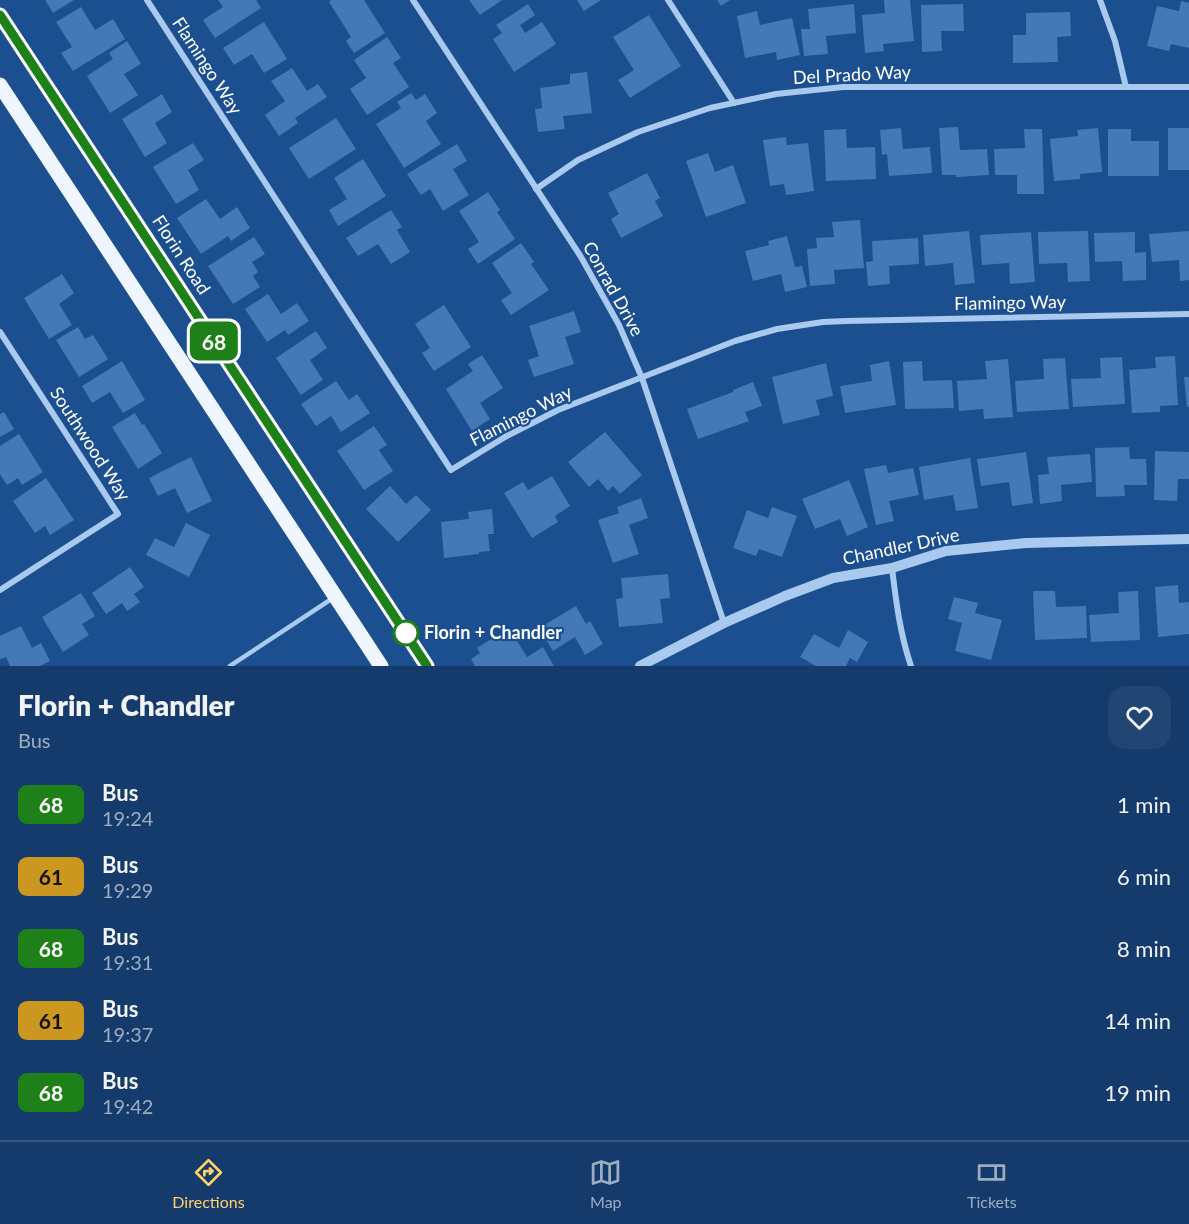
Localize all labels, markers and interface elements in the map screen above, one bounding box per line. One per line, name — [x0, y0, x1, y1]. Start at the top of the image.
street label: Flamingo Way — [168, 13, 248, 119]
street label: Del Prado Way — [792, 60, 912, 88]
street label: Florin Road — [148, 211, 216, 298]
street label: Conrad Drive — [579, 237, 649, 340]
street label: Flamingo Way — [954, 290, 1067, 314]
line badge: 68 — [187, 322, 241, 360]
text: 68 — [202, 329, 226, 354]
street label: Flamingo Way — [466, 380, 576, 450]
street label: Southwood Way — [46, 383, 136, 505]
street label: Chandler Drive — [841, 523, 961, 569]
marker: Florin + Chandler — [393, 620, 419, 646]
place label: Florin + Chandler — [424, 621, 562, 643]
button: heart — [1108, 686, 1171, 749]
text: Florin + Chandler — [18, 688, 234, 722]
text: Bus — [18, 728, 51, 752]
text: Bus — [102, 779, 138, 806]
text: 1 min — [1117, 791, 1171, 818]
text: 68 — [39, 792, 63, 817]
text: 19:24 — [102, 806, 153, 830]
text: Bus — [102, 851, 138, 878]
text: 6 min — [1117, 863, 1171, 890]
text: 61 — [39, 864, 63, 889]
text: 19:29 — [102, 878, 153, 902]
text: Bus — [102, 923, 138, 950]
text: 8 min — [1117, 935, 1171, 962]
text: 68 — [39, 936, 63, 961]
text: 19:31 — [102, 950, 153, 974]
text: Bus — [102, 995, 138, 1022]
text: 14 min — [1104, 1007, 1171, 1034]
text: 61 — [39, 1008, 63, 1033]
text: 19:37 — [102, 1022, 153, 1046]
text: Bus — [102, 1067, 138, 1094]
text: 19 min — [1104, 1079, 1171, 1106]
text: 68 — [39, 1080, 63, 1105]
text: 19:42 — [102, 1094, 153, 1118]
tab: Directions — [172, 1156, 245, 1211]
tab: Map — [589, 1156, 622, 1211]
tab: Tickets — [967, 1156, 1017, 1211]

